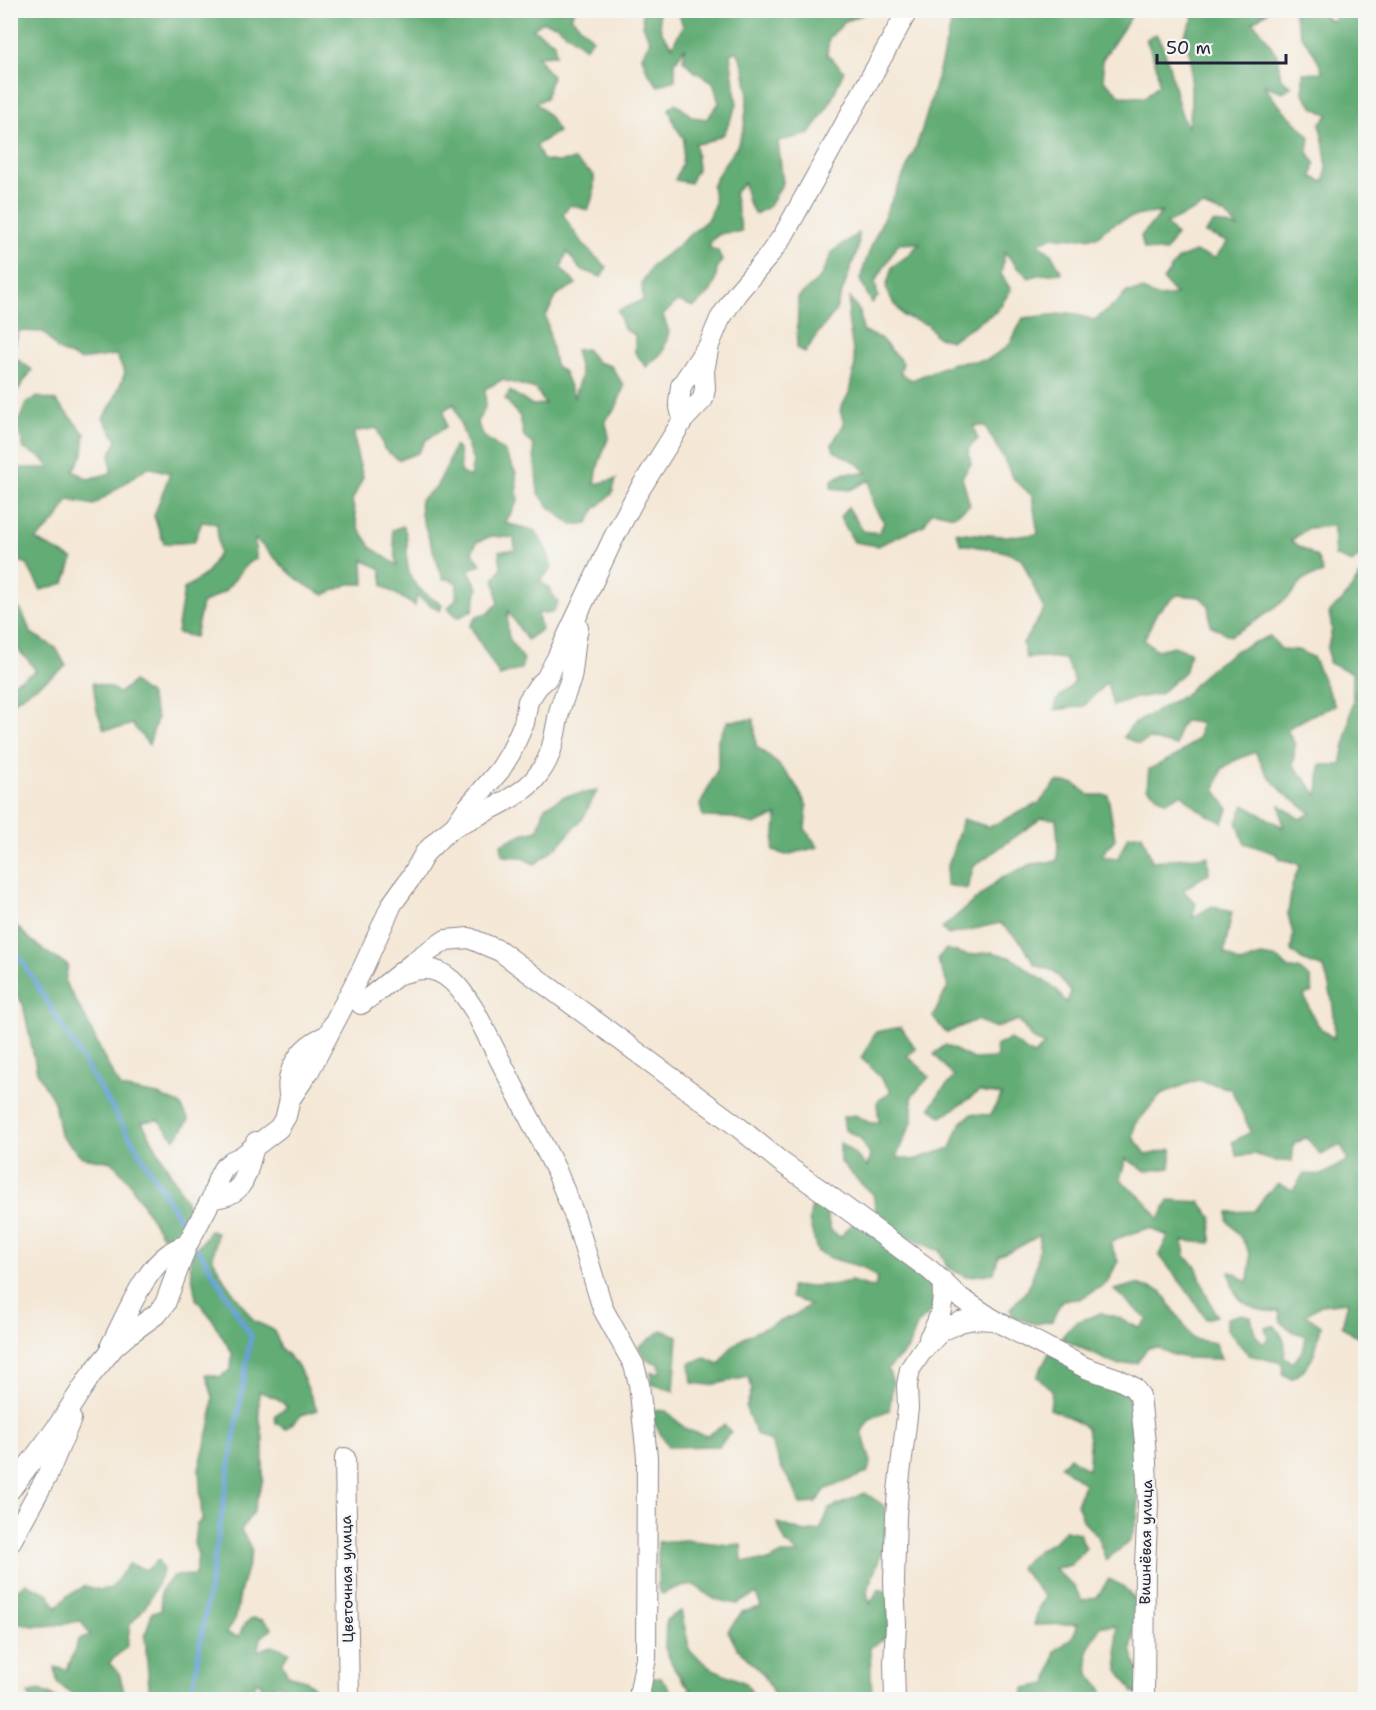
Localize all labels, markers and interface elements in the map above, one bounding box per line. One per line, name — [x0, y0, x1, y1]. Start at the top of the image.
scale bar — [1157, 27, 1286, 65]
text: 50 m — [1166, 36, 1211, 60]
street label: Вишнёвая улица — [1135, 1479, 1157, 1605]
street label: Цветочная улица — [336, 1514, 358, 1643]

